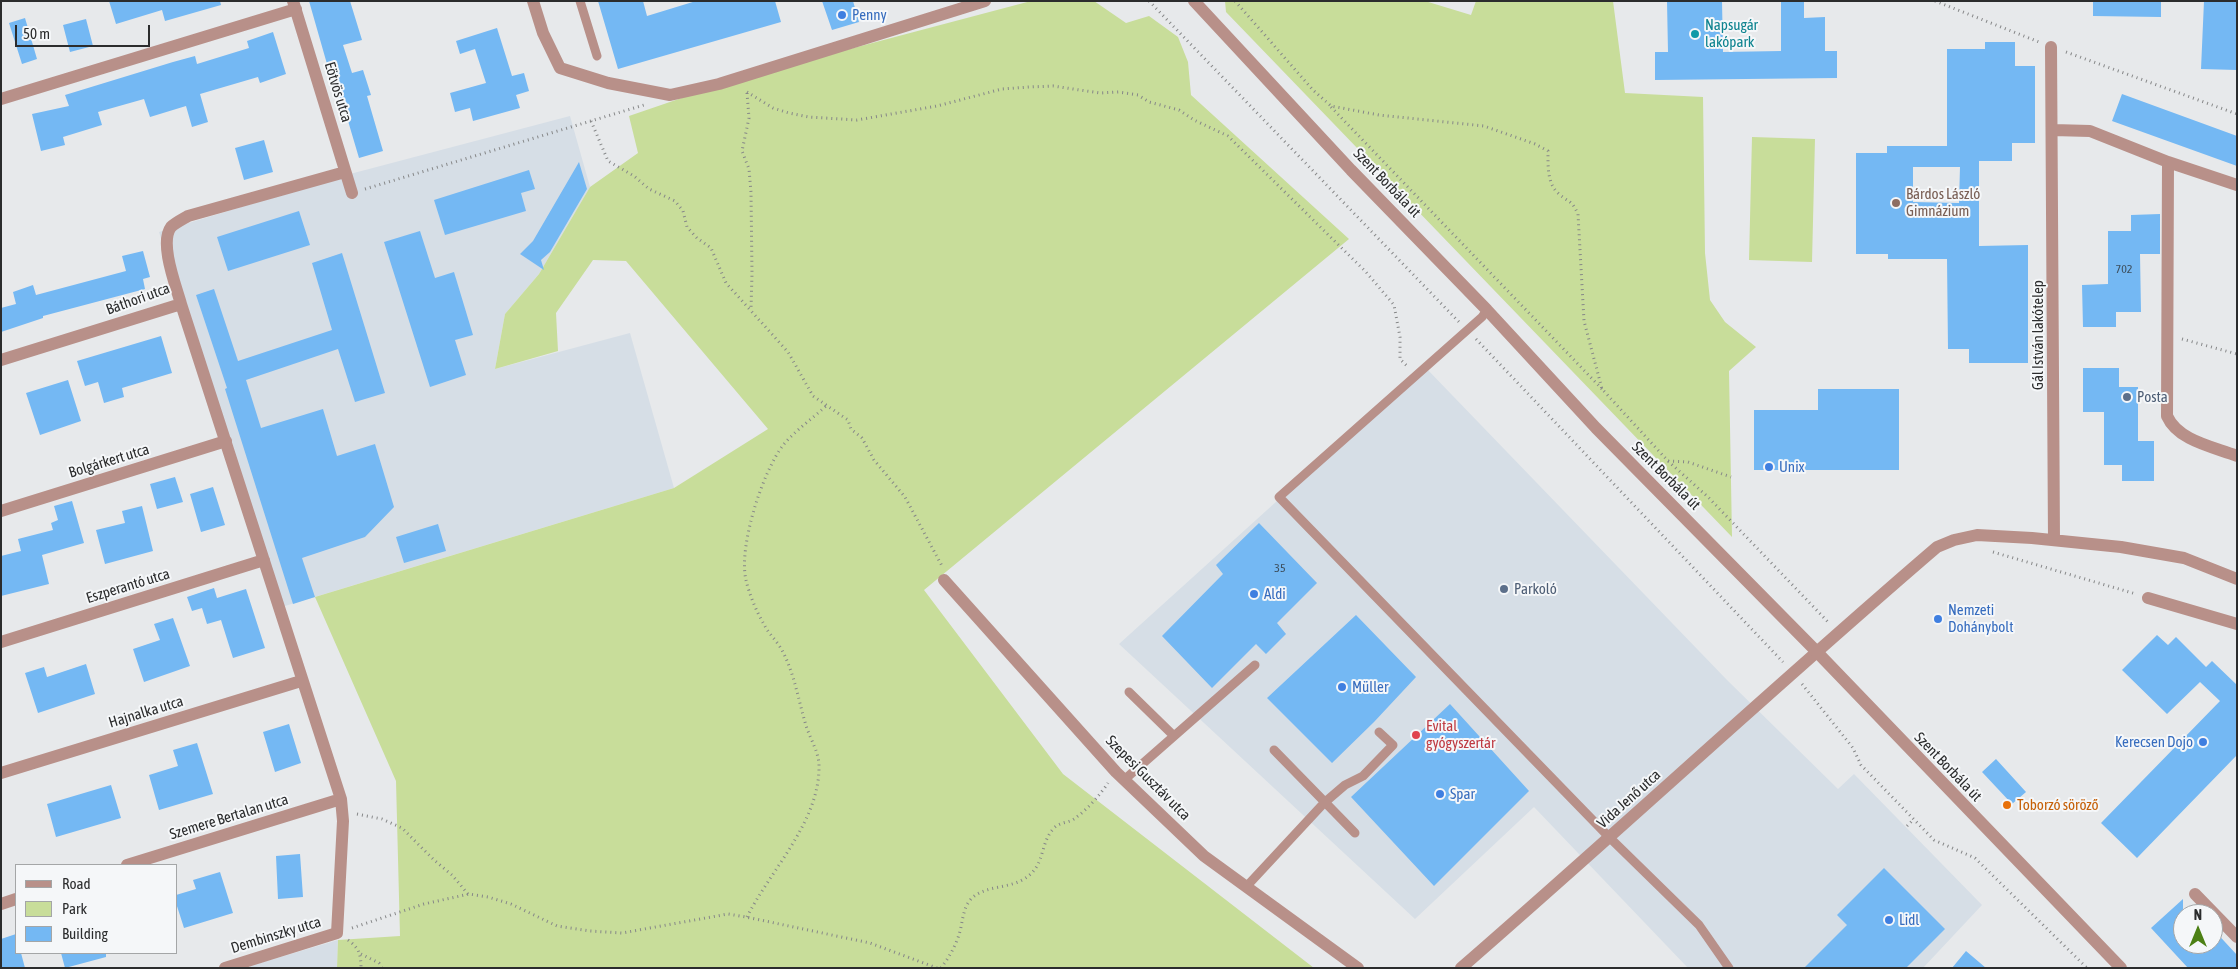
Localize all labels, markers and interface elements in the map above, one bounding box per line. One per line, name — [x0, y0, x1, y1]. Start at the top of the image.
place label: Penny — [852, 6, 887, 24]
marker: Penny — [836, 9, 848, 21]
scale bar — [18, 15, 152, 47]
place label: Napsugár lakópark — [1705, 16, 1758, 51]
text: 50 m — [23, 25, 50, 42]
marker: Napsugár lakópark — [1689, 28, 1701, 40]
street label: Eötvös utca — [320, 60, 356, 124]
street label: Szent Borbála út — [1350, 145, 1424, 221]
place label: Bárdos László Gimnázium — [1906, 185, 1980, 220]
marker: Bárdos László Gimnázium — [1890, 197, 1902, 209]
house number: 702 — [2116, 262, 2132, 276]
street label: Báthori utca — [104, 279, 172, 319]
street label: Gál István lakótelep — [2029, 280, 2047, 390]
place label: Posta — [2137, 388, 2168, 406]
marker: Posta — [2121, 391, 2133, 403]
street label: Szent Borbála út — [1628, 438, 1704, 514]
street label: Bolgárkert utca — [67, 440, 151, 482]
place label: Unix — [1779, 458, 1805, 476]
marker: Unix — [1763, 461, 1775, 473]
house number: 35 — [1274, 561, 1286, 575]
street label: Eszperantó utca — [84, 565, 172, 607]
place label: Parkoló — [1514, 580, 1557, 598]
marker: Parkoló — [1498, 583, 1510, 595]
place label: Aldi — [1264, 585, 1286, 603]
marker: Aldi — [1248, 588, 1260, 600]
place label: Nemzeti Dohánybolt — [1948, 601, 2014, 636]
marker: Nemzeti Dohánybolt — [1932, 613, 1944, 625]
place label: Müller — [1352, 678, 1388, 696]
marker: Müller — [1336, 681, 1348, 693]
street label: Hajnalka utca — [107, 692, 185, 732]
place label: Evital gyógyszertár — [1426, 717, 1496, 752]
marker: Evital gyógyszertár — [1410, 729, 1422, 741]
street label: Szent Borbála út — [1911, 729, 1985, 805]
street label: Szepesi Gusztáv utca — [1102, 732, 1194, 824]
place label: Kerecsen Dojo — [2115, 733, 2193, 751]
marker: Kerecsen Dojo — [2197, 736, 2209, 748]
street label: Vida Jenő utca — [1594, 766, 1664, 832]
place label: Spar — [1450, 785, 1475, 803]
marker: Spar — [1434, 788, 1446, 800]
street label: Szemere Bertalan utca — [168, 790, 290, 844]
place label: Toborzó söröző — [2017, 796, 2099, 814]
marker: Toborzó söröző — [2001, 799, 2013, 811]
legend — [15, 864, 178, 954]
text: Road — [62, 875, 91, 892]
text: Park — [62, 900, 87, 917]
north arrow — [2173, 904, 2223, 954]
text: N — [2194, 907, 2202, 923]
place label: Lidl — [1899, 911, 1919, 929]
street label: Dembinszky utca — [229, 913, 323, 957]
marker: Lidl — [1883, 914, 1895, 926]
text: Building — [62, 925, 108, 942]

